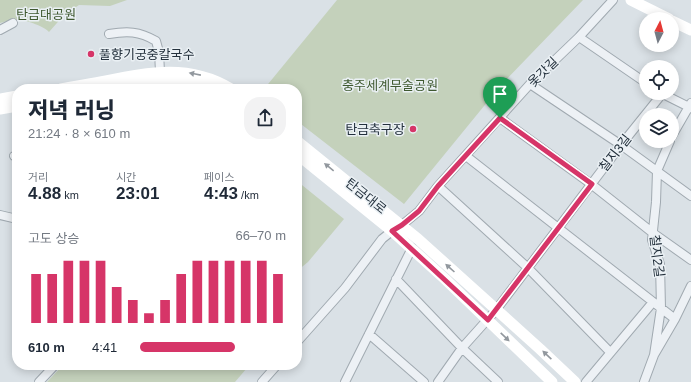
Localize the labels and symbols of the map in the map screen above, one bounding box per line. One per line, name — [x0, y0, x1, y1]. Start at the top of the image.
park label: 탄금대공원 — [16, 7, 76, 22]
north arrow — [639, 12, 679, 52]
place label: 풀향기궁중칼국수 — [99, 47, 195, 62]
marker: 풀향기궁중칼국수 — [86, 49, 96, 59]
street label: 옻갓길 — [525, 54, 561, 90]
one-way arrow — [189, 71, 201, 77]
pin — [483, 77, 517, 118]
park label: 충주세계무술공원 — [342, 78, 438, 93]
place label: 탄금축구장 — [345, 122, 405, 137]
marker: 탄금축구장 — [408, 124, 418, 134]
street label: 칠지3길 — [596, 131, 634, 175]
one-way arrow — [324, 162, 335, 171]
street label: 탄금대로 — [343, 175, 389, 217]
street label: 칠지2길 — [647, 234, 667, 278]
one-way arrow — [445, 263, 455, 273]
one-way arrow — [500, 332, 510, 342]
one-way arrow — [542, 351, 551, 360]

